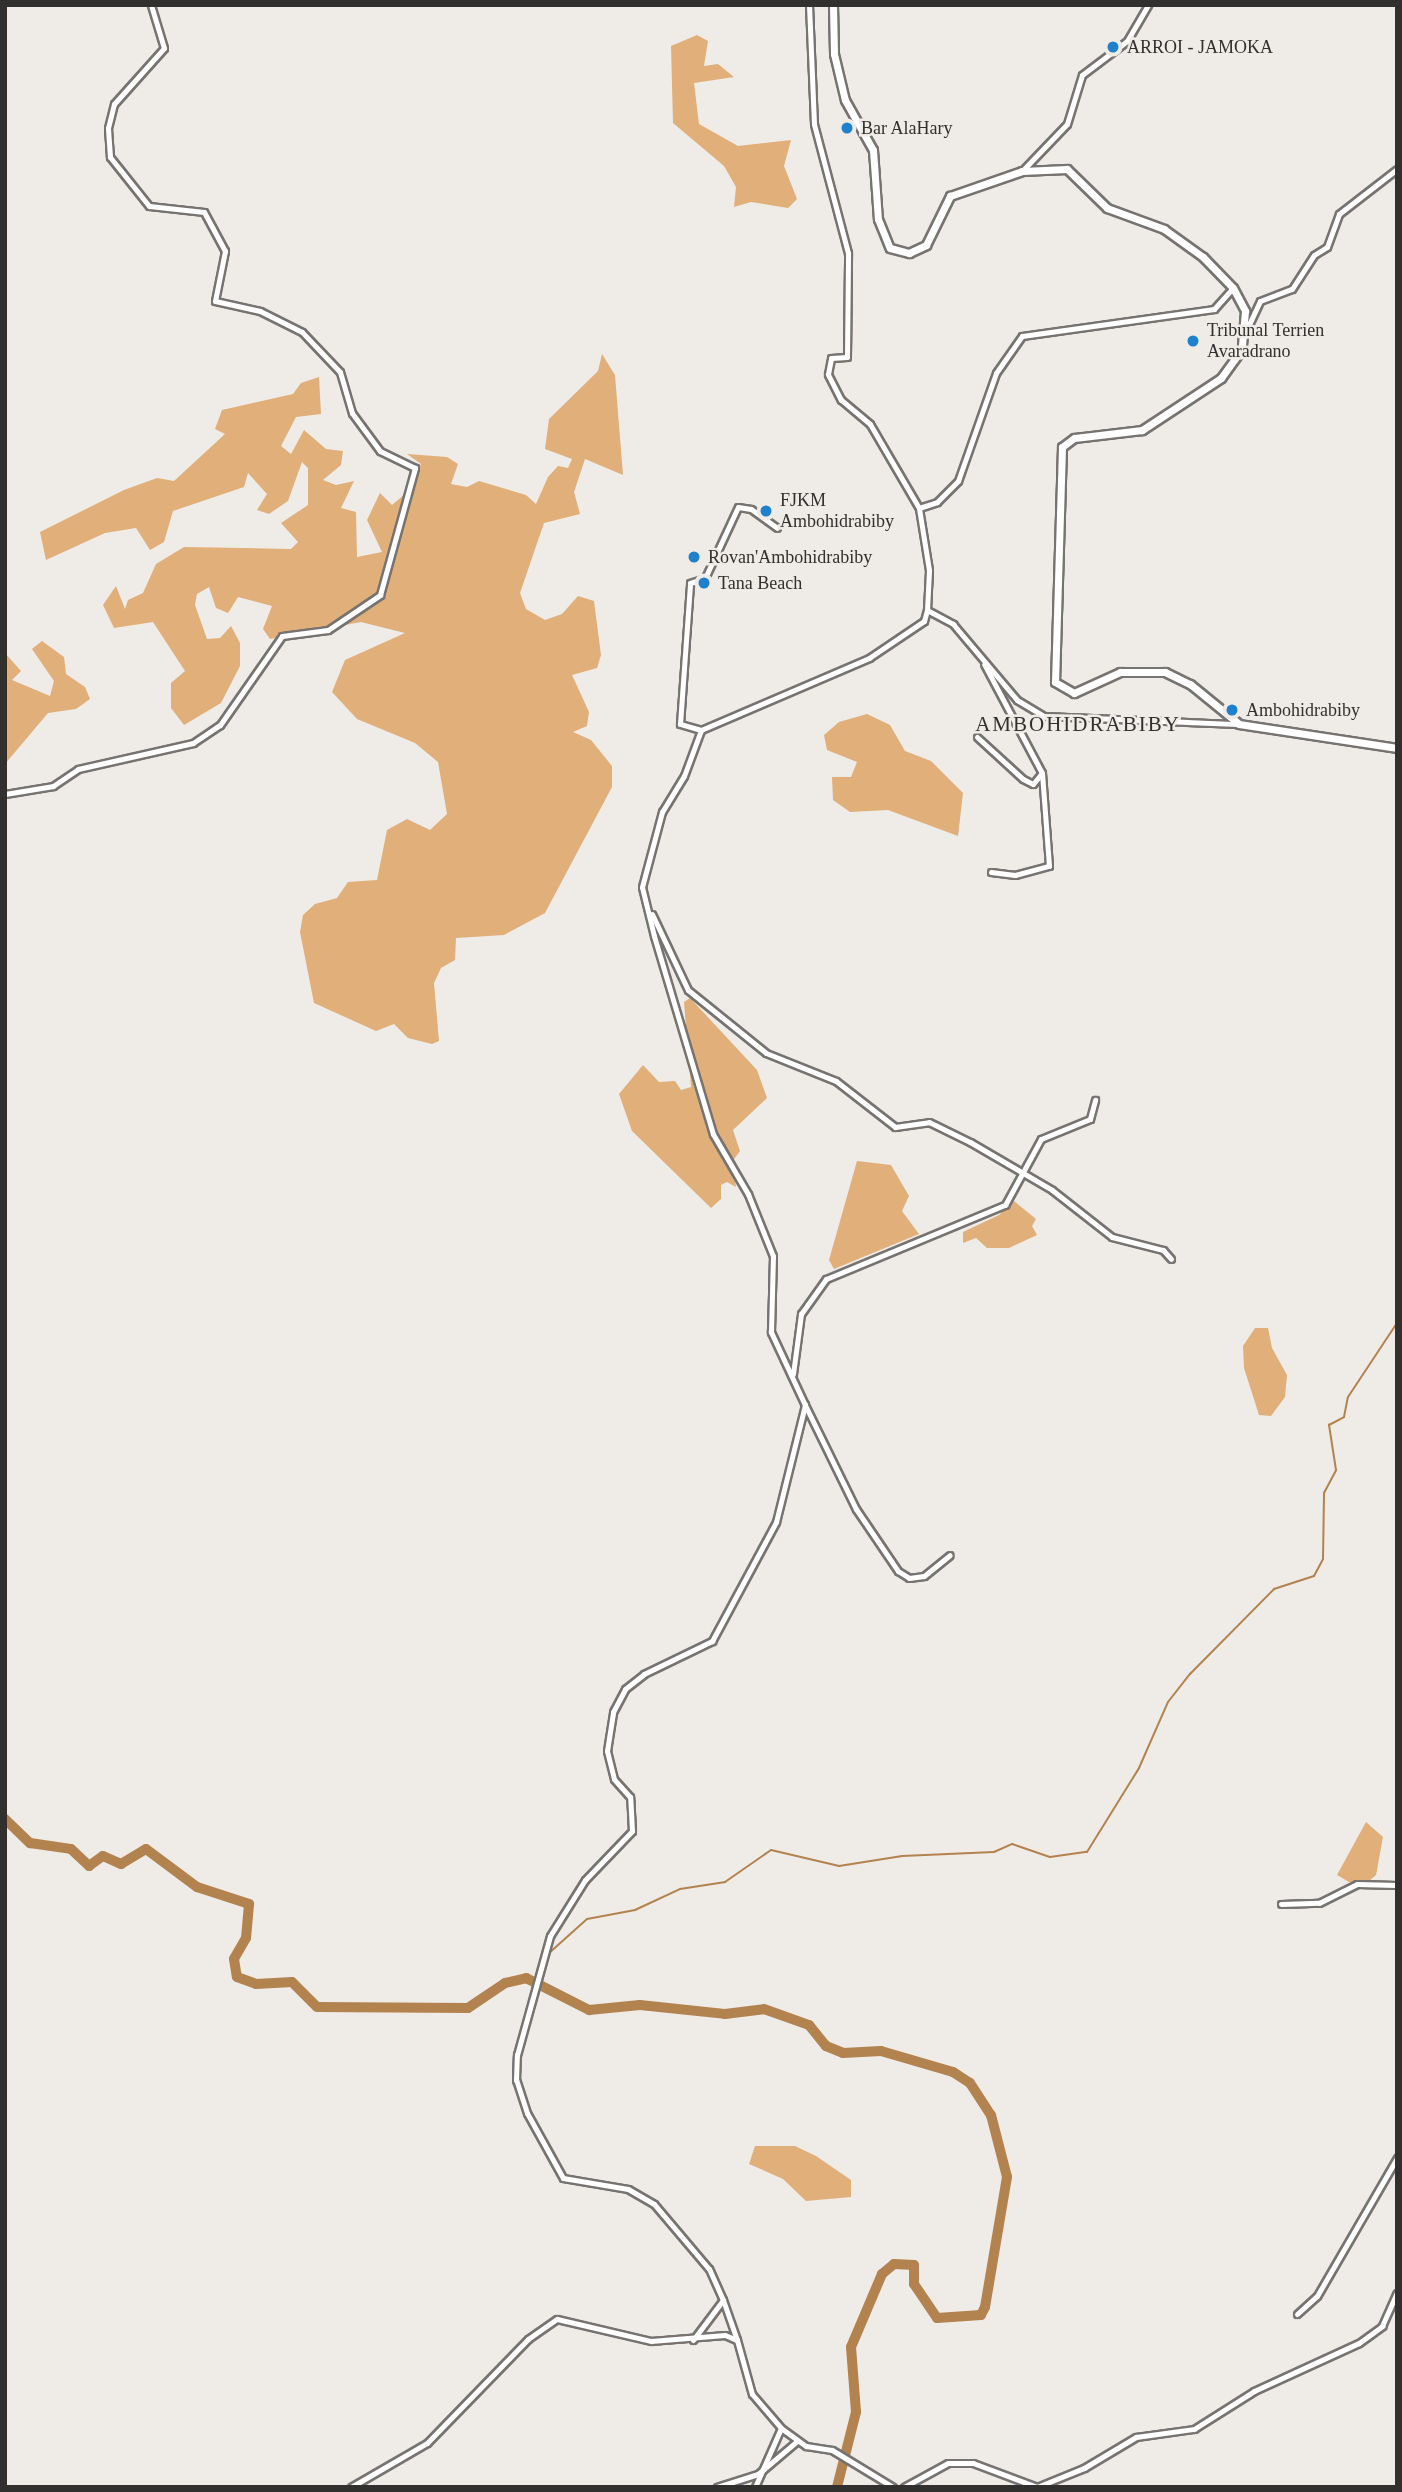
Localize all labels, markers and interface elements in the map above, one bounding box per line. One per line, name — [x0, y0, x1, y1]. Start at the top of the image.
place label: ARROI - JAMOKA — [1127, 36, 1273, 58]
marker: ARROI - JAMOKA — [1105, 39, 1121, 55]
place label: Bar AlaHary — [861, 117, 953, 139]
marker: Bar AlaHary — [839, 120, 855, 136]
place label: Tribunal Terrien Avaradrano — [1207, 320, 1325, 362]
marker: Tribunal Terrien Avaradrano — [1185, 333, 1201, 349]
place label: FJKM Ambohidrabiby — [780, 490, 894, 532]
marker: FJKM Ambohidrabiby — [758, 503, 774, 519]
place label: Rovan'Ambohidrabiby — [708, 546, 872, 568]
marker: Rovan'Ambohidrabiby — [686, 549, 702, 565]
place label: Tana Beach — [718, 572, 802, 594]
marker: Tana Beach — [696, 575, 712, 591]
place label: Ambohidrabiby — [1246, 699, 1360, 721]
marker: Ambohidrabiby — [1224, 702, 1240, 718]
district label: AMBOHIDRABIBY — [977, 711, 1179, 737]

